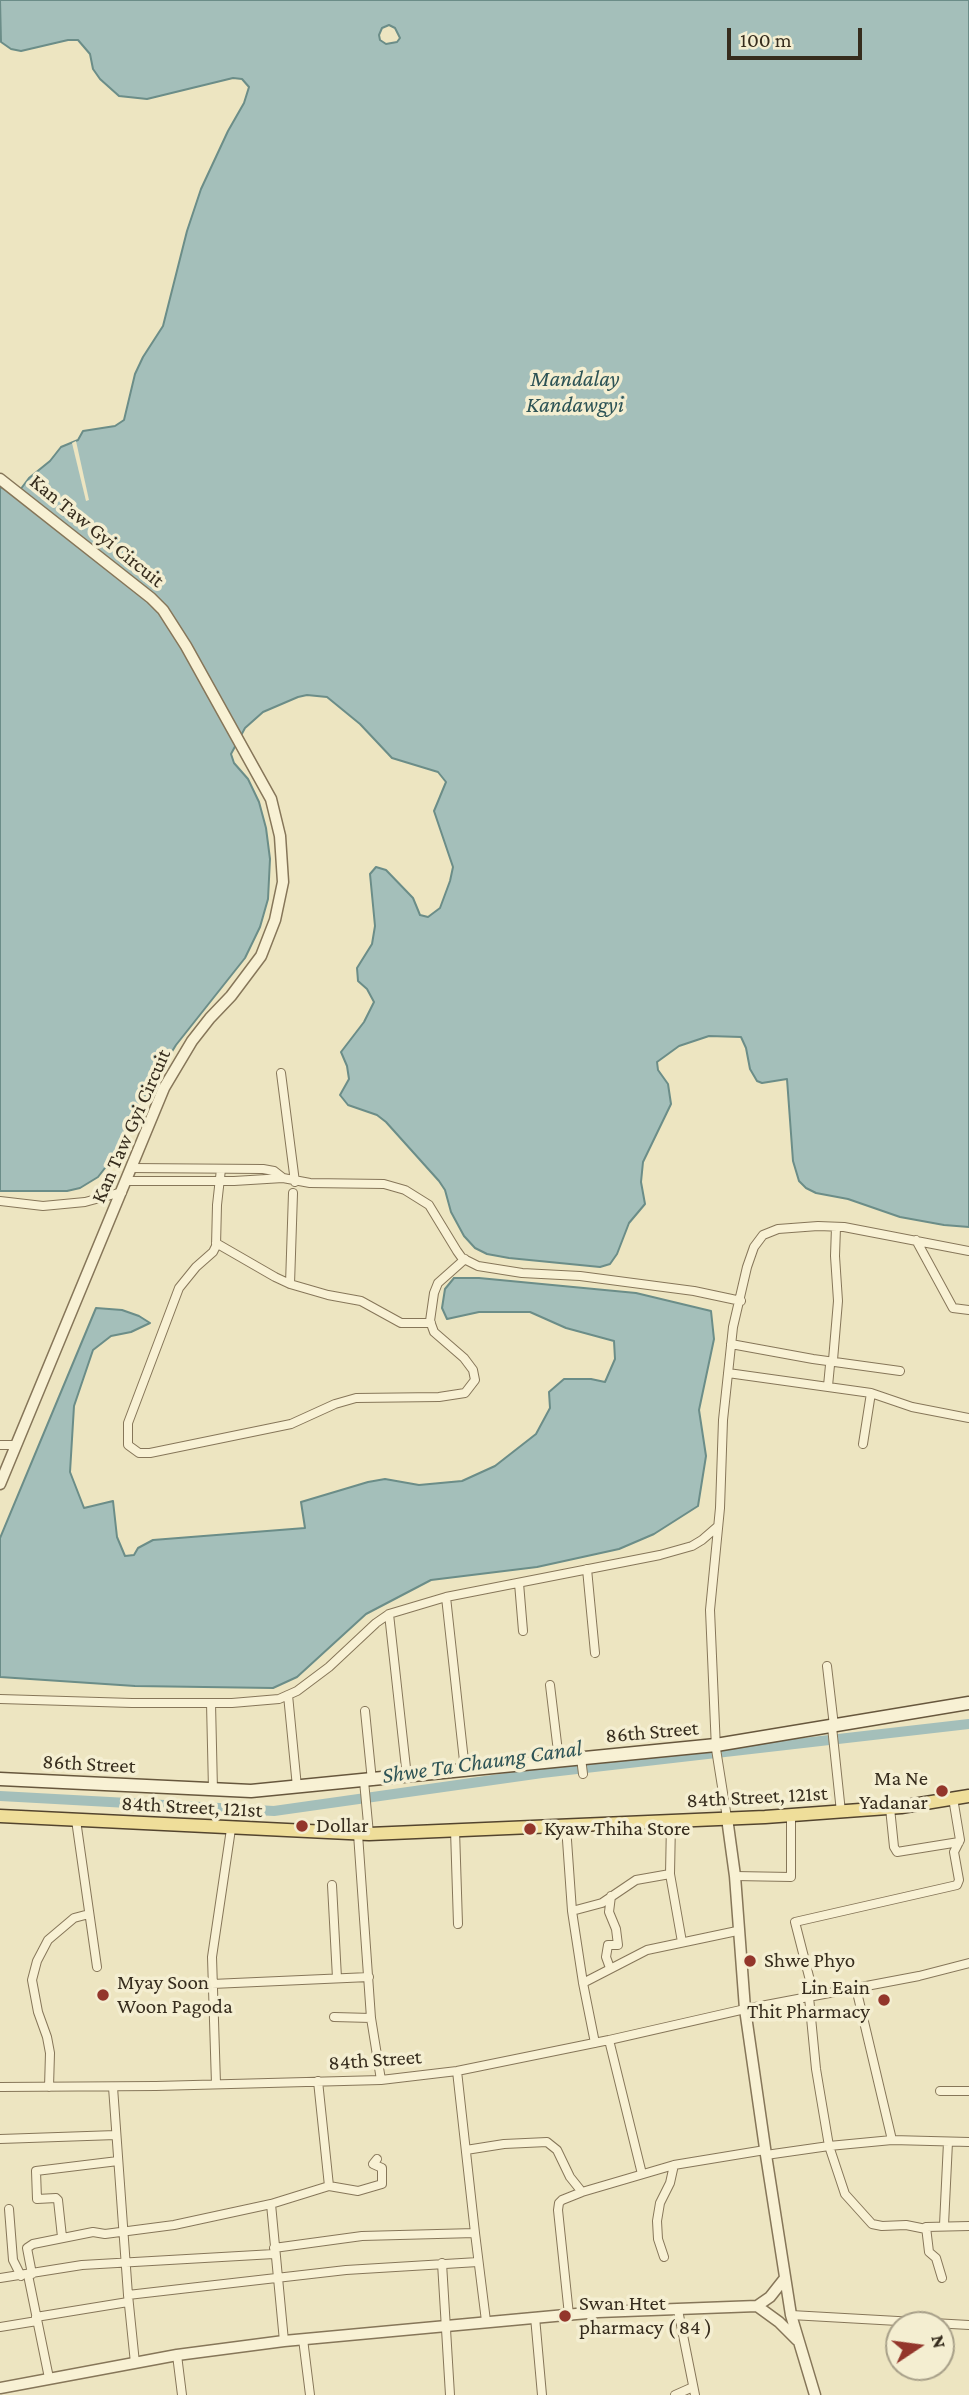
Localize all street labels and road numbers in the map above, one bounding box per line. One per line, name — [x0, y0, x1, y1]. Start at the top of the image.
street label: Kan Taw Gyi Circuit — [25, 469, 169, 593]
street label: Kan Taw Gyi Circuit — [86, 1045, 176, 1207]
street label: 86th Street — [604, 1715, 700, 1749]
street label: 86th Street — [42, 1749, 136, 1779]
street label: 84th Street, 121st — [686, 1781, 828, 1813]
street label: 84th Street, 121st — [121, 1791, 263, 1823]
street label: 84th Street — [328, 2044, 422, 2076]

